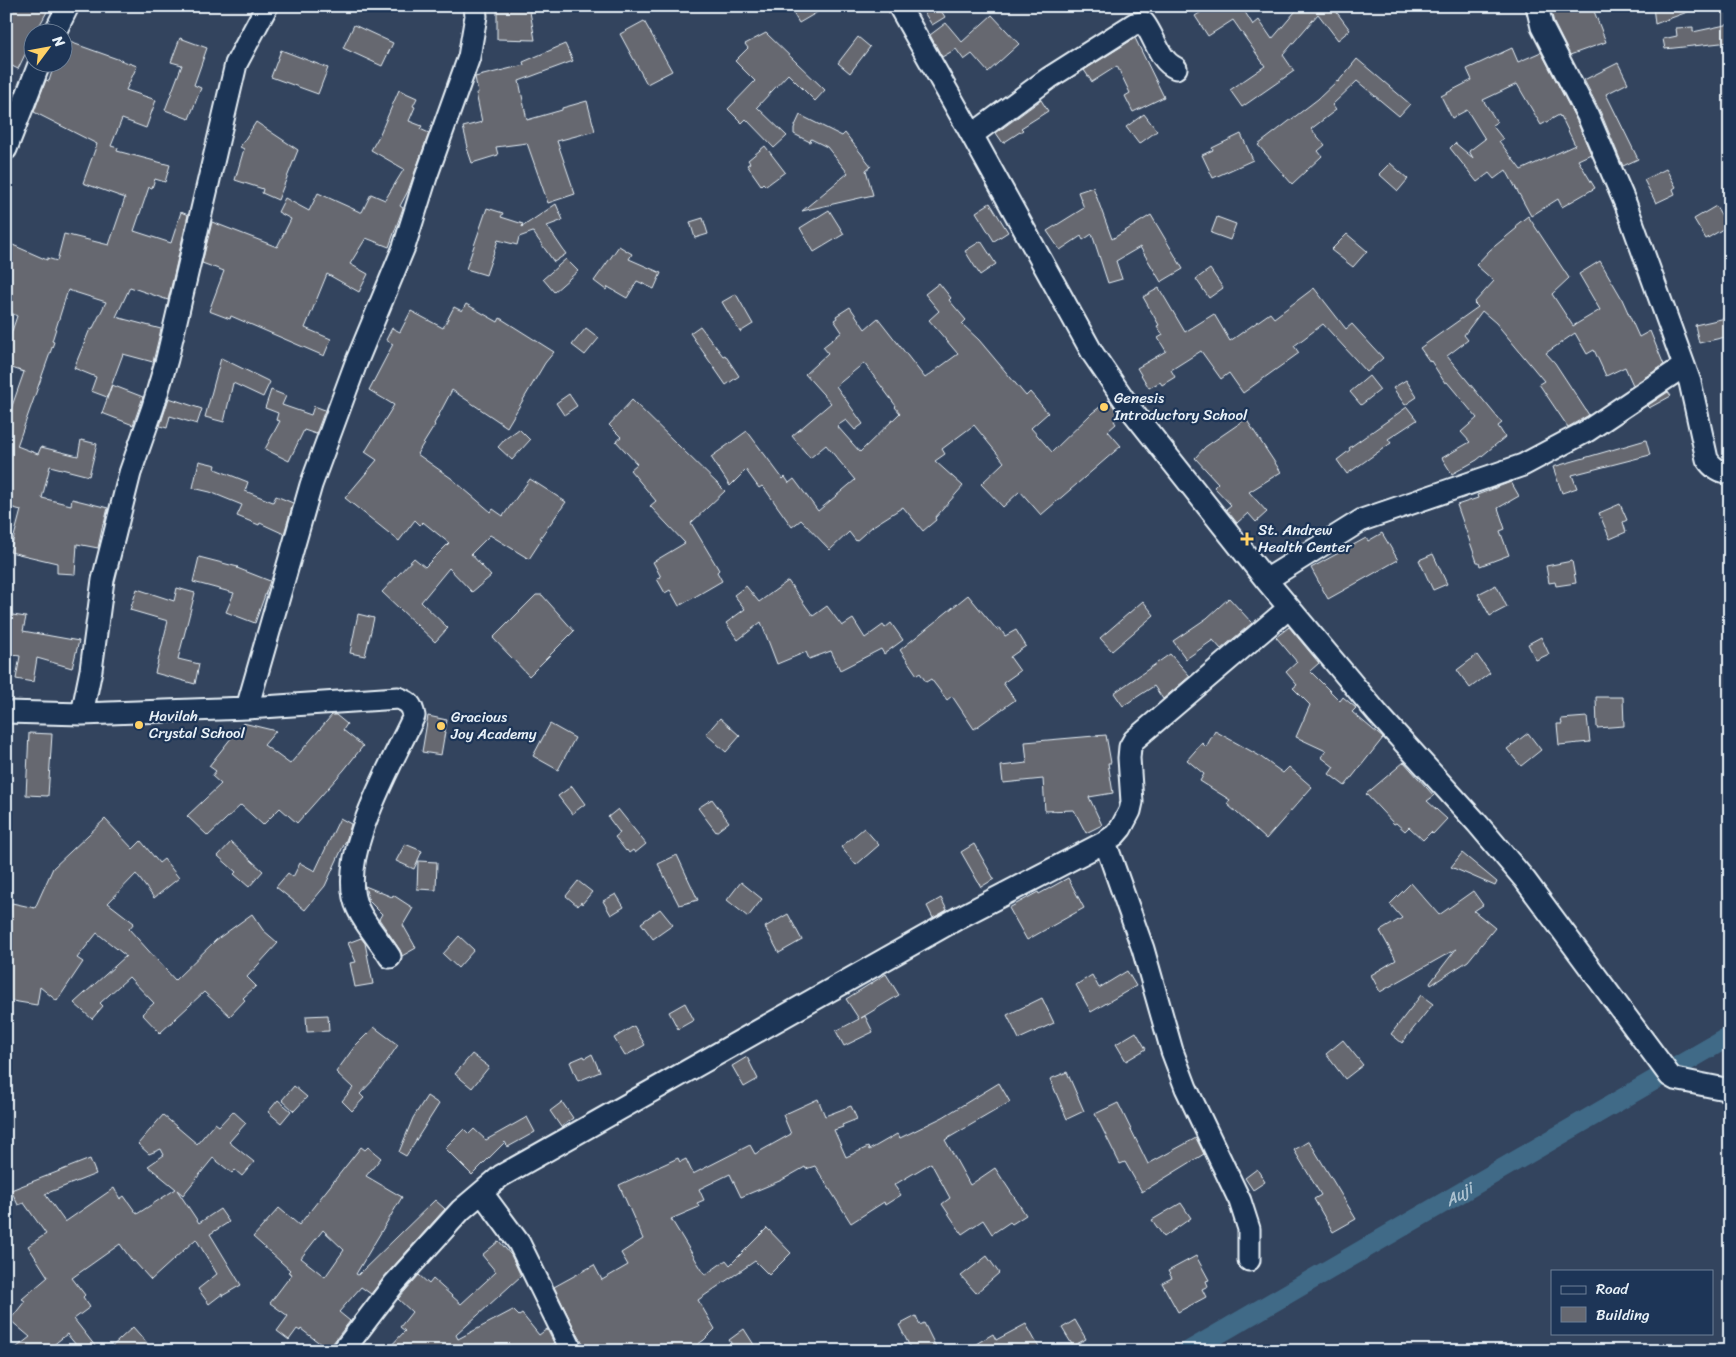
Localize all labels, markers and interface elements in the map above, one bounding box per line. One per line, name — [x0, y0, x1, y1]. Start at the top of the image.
north arrow — [22, 22, 72, 72]
text: N — [45, 30, 72, 52]
place label: Genesis Introductory School — [1113, 385, 1248, 428]
marker: Genesis Introductory School — [1098, 401, 1110, 413]
place label: St. Andrew Health Center — [1258, 517, 1352, 560]
marker: St. Andrew Health Center — [1240, 532, 1254, 546]
place label: Havilah Crystal School — [149, 703, 246, 746]
place label: Gracious Joy Academy — [450, 704, 537, 747]
marker: Havilah Crystal School — [133, 719, 145, 731]
marker: Gracious Joy Academy — [435, 720, 447, 732]
water label: Auji — [1438, 1172, 1481, 1214]
legend — [1551, 1270, 1714, 1334]
text: Road — [1596, 1276, 1629, 1302]
text: Building — [1596, 1302, 1650, 1328]

